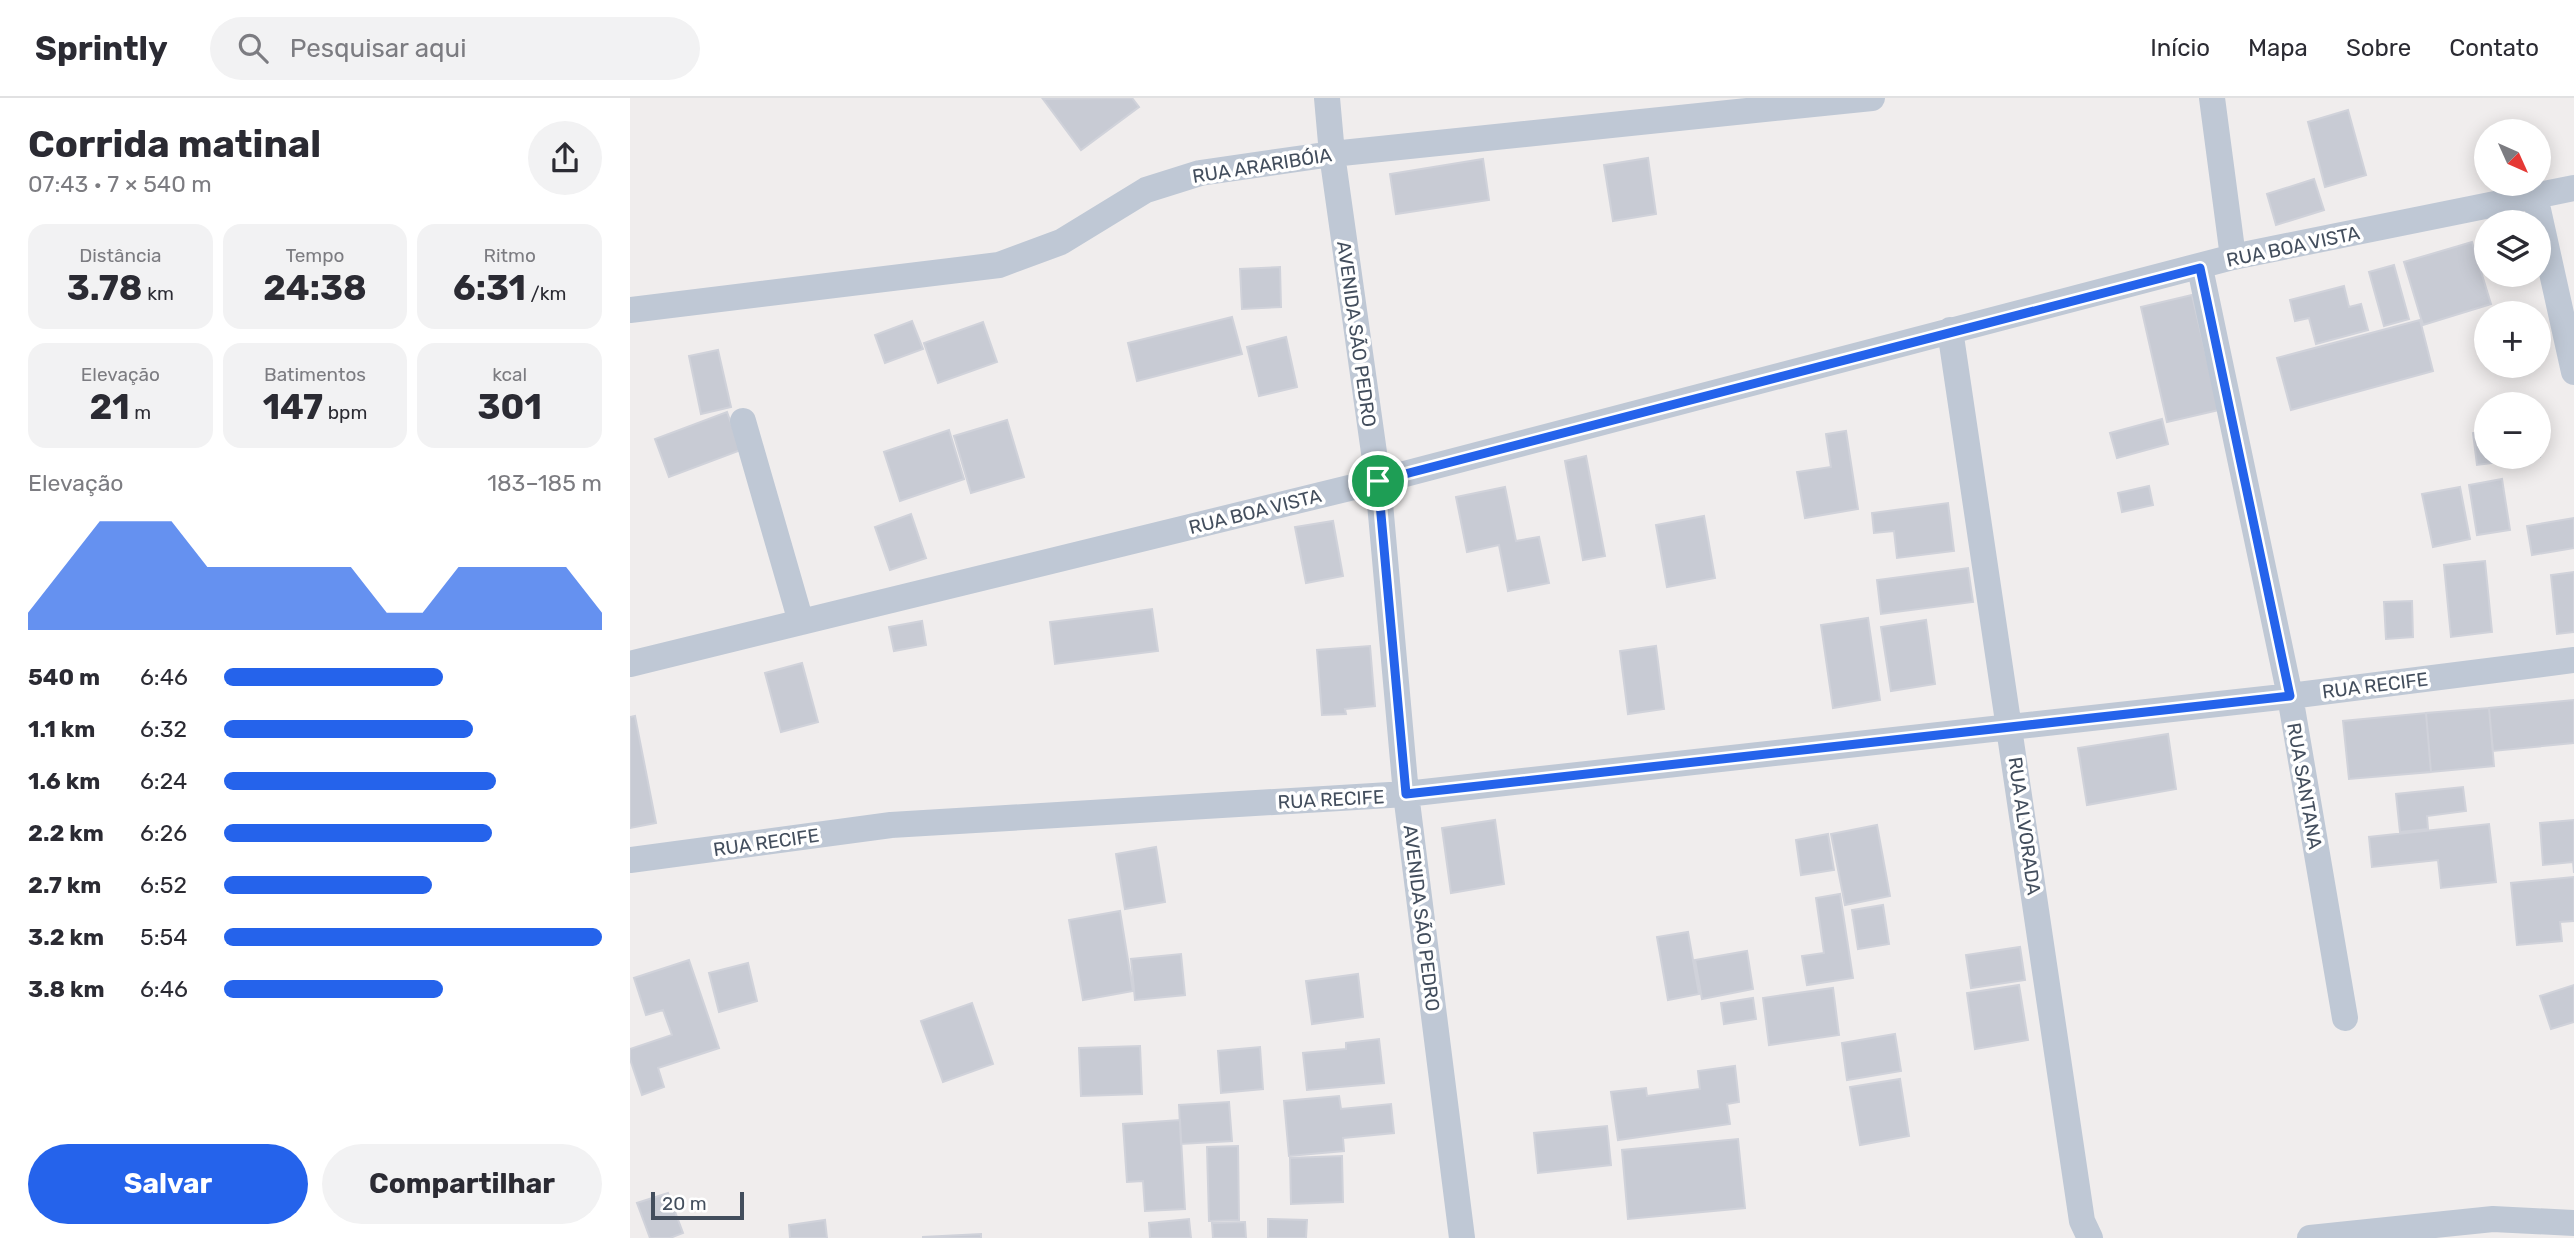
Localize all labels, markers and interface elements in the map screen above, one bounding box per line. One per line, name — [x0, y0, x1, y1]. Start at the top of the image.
search box — [210, 17, 700, 80]
text: Sprintly — [35, 29, 168, 68]
icon: search — [234, 29, 272, 67]
text: Pesquisar aqui — [290, 33, 467, 64]
text: Início — [2150, 34, 2210, 62]
text: Mapa — [2248, 34, 2308, 62]
text: Sobre — [2346, 34, 2411, 62]
text: Contato — [2449, 34, 2539, 62]
north arrow — [2474, 119, 2552, 196]
map controls — [2474, 119, 2551, 469]
text: Corrida matinal — [28, 121, 321, 167]
button: share — [528, 121, 602, 195]
street label: RUA ARARIBÓIA — [1191, 143, 1334, 188]
text: 07:43 · 7 × 540 m — [28, 170, 212, 198]
button: layers — [2474, 210, 2551, 287]
street label: RUA BOA VISTA — [2224, 221, 2362, 272]
street label: AVENIDA SÃO PEDRO — [1332, 240, 1381, 429]
text: Distância — [79, 244, 162, 267]
text: Tempo — [286, 244, 344, 267]
text: Ritmo — [484, 244, 536, 267]
text: 3.78 — [67, 267, 142, 309]
text: 24:38 — [263, 267, 367, 309]
text: 6:31 — [453, 267, 526, 309]
text: km — [142, 282, 174, 305]
text: /km — [526, 282, 566, 305]
button: + — [2474, 301, 2551, 378]
text: Elevação — [81, 363, 160, 386]
text: Batimentos — [264, 363, 366, 386]
text: kcal — [492, 363, 527, 386]
text: 21 — [89, 386, 130, 428]
text: 147 — [263, 386, 323, 428]
text: 301 — [478, 386, 542, 428]
button: − — [2474, 392, 2551, 469]
text: m — [130, 401, 151, 424]
text: bpm — [323, 401, 367, 424]
pin — [1348, 451, 1408, 511]
icon: arrive — [1359, 462, 1397, 500]
text: Elevação — [28, 469, 124, 497]
text: 183–185 m — [487, 469, 602, 497]
street label: RUA BOA VISTA — [1187, 484, 1324, 539]
text: 540 m — [28, 663, 100, 691]
text: 6:46 — [140, 663, 188, 691]
street label: RUA RECIFE — [2321, 668, 2429, 703]
text: 1.1 km — [28, 715, 95, 743]
text: 6:32 — [140, 715, 187, 743]
street label: RUA SANTANA — [2282, 721, 2327, 851]
street label: RUA ALVORADA — [2003, 756, 2046, 897]
text: 1.6 km — [28, 767, 100, 795]
text: 6:24 — [140, 767, 187, 795]
street label: RUA RECIFE — [1277, 785, 1385, 814]
text: 2.2 km — [28, 819, 104, 847]
text: 6:26 — [140, 819, 187, 847]
street label: RUA RECIFE — [712, 824, 820, 861]
street label: AVENIDA SÃO PEDRO — [1399, 824, 1444, 1013]
text: 2.7 km — [28, 871, 101, 899]
text: 6:52 — [140, 871, 187, 899]
text: 3.2 km — [28, 923, 104, 951]
text: 5:54 — [140, 923, 188, 951]
text: 3.8 km — [28, 975, 105, 1003]
text: 6:46 — [140, 975, 188, 1003]
button: Salvar — [28, 1144, 308, 1224]
button: Compartilhar — [322, 1144, 602, 1224]
scale bar — [651, 1189, 744, 1221]
text: 20 m — [662, 1192, 707, 1215]

